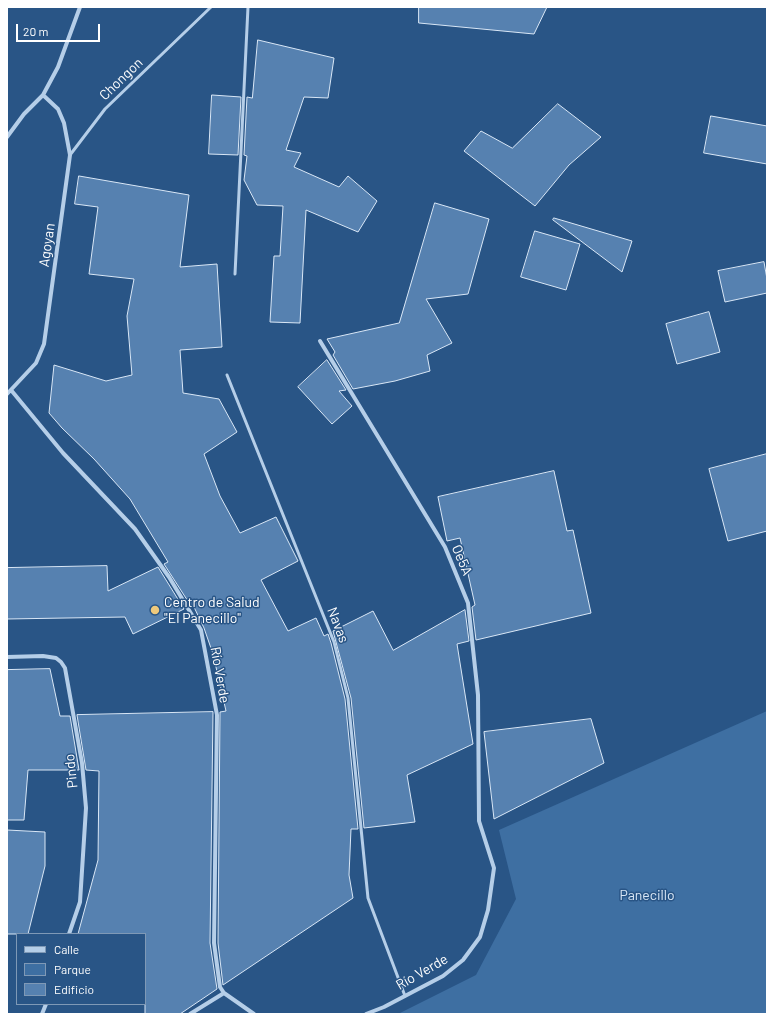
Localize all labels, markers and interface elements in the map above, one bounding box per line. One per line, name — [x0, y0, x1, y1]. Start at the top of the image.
scale bar — [18, 16, 102, 42]
text: 20 m — [23, 24, 49, 38]
street label: Chongon — [96, 54, 146, 104]
street label: Agoyan — [36, 222, 58, 268]
street label: Oe5A — [448, 542, 476, 578]
place label: Centro de Salud "El Panecillo" — [164, 594, 260, 626]
marker: Centro de Salud "El Panecillo" — [149, 604, 161, 616]
street label: Navas — [324, 605, 352, 645]
street label: Río Verde — [207, 645, 233, 705]
street label: Pindo — [61, 753, 81, 789]
park label: Panecillo — [619, 887, 675, 903]
legend — [16, 933, 146, 1005]
text: Calle — [54, 942, 79, 956]
street label: Río Verde — [393, 950, 451, 994]
text: Parque — [54, 962, 91, 976]
text: Edificio — [54, 982, 94, 996]

